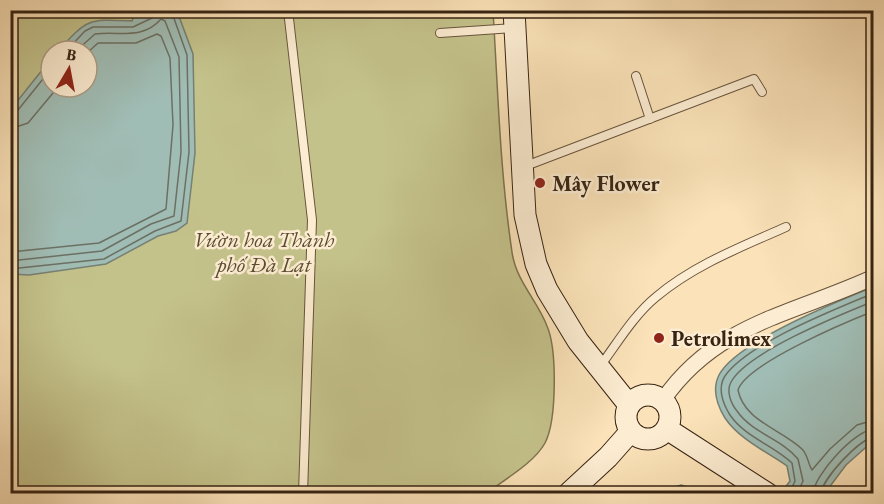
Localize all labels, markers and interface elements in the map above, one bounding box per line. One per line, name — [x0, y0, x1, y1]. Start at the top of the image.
north arrow — [39, 39, 99, 99]
text: B — [65, 44, 78, 66]
place label: Mây Flower — [552, 169, 661, 198]
marker: Mây Flower — [533, 176, 547, 190]
park label: Vườn hoa Thành phố Đà Lạt — [193, 225, 335, 279]
place label: Petrolimex — [671, 324, 771, 353]
marker: Petrolimex — [652, 331, 666, 345]

